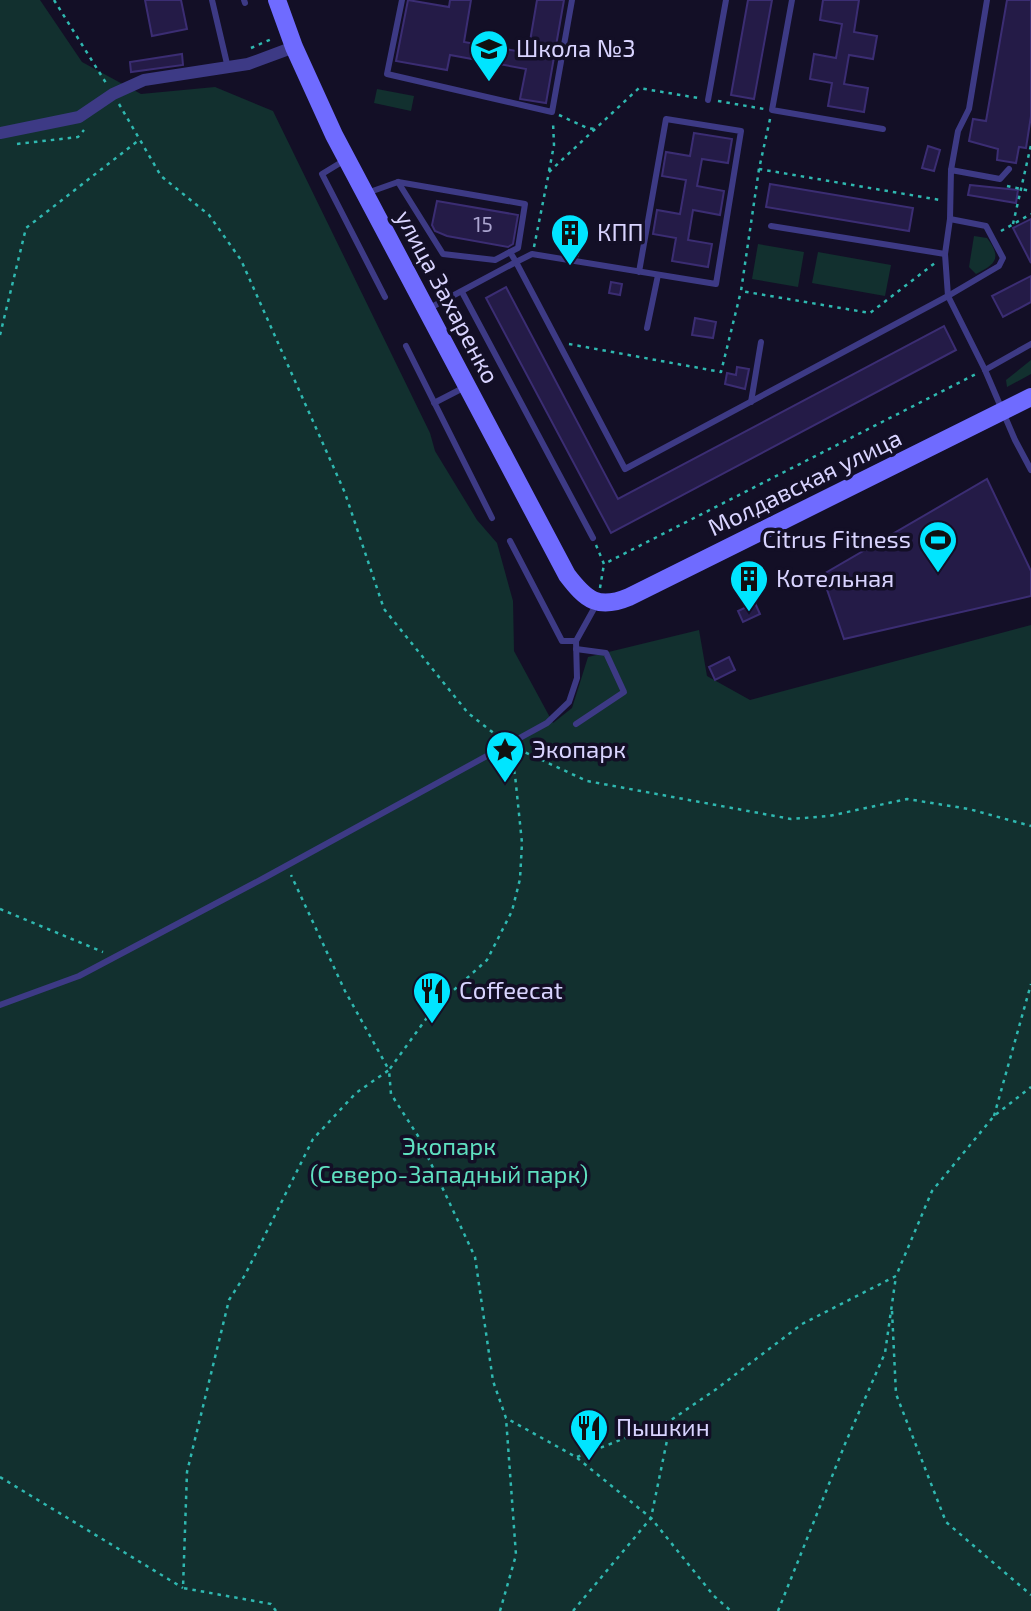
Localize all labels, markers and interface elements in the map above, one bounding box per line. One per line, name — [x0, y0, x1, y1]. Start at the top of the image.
school or university icon: Школа №3 — [468, 28, 510, 83]
place label: Школа №3 — [516, 33, 636, 62]
street label: улица Захаренко — [390, 205, 506, 388]
house number: 15 — [473, 211, 493, 236]
building icon: КПП — [549, 212, 591, 267]
place label: КПП — [597, 217, 644, 246]
street label: Молдавская улица — [703, 422, 906, 542]
sports icon: Citrus Fitness — [917, 519, 959, 574]
place label: Citrus Fitness — [762, 524, 911, 553]
building icon: Котельная — [728, 558, 770, 613]
place label: Котельная — [776, 563, 894, 592]
place icon: Экопарк — [484, 729, 526, 784]
place label: Экопарк — [532, 734, 626, 763]
restaurant icon: Coffeecat — [411, 970, 453, 1025]
place label: Coffeecat — [459, 975, 563, 1004]
park label: Экопарк (Северо-Западный парк) — [310, 1131, 588, 1188]
restaurant icon: Пышкин — [568, 1407, 610, 1462]
place label: Пышкин — [616, 1412, 710, 1441]

